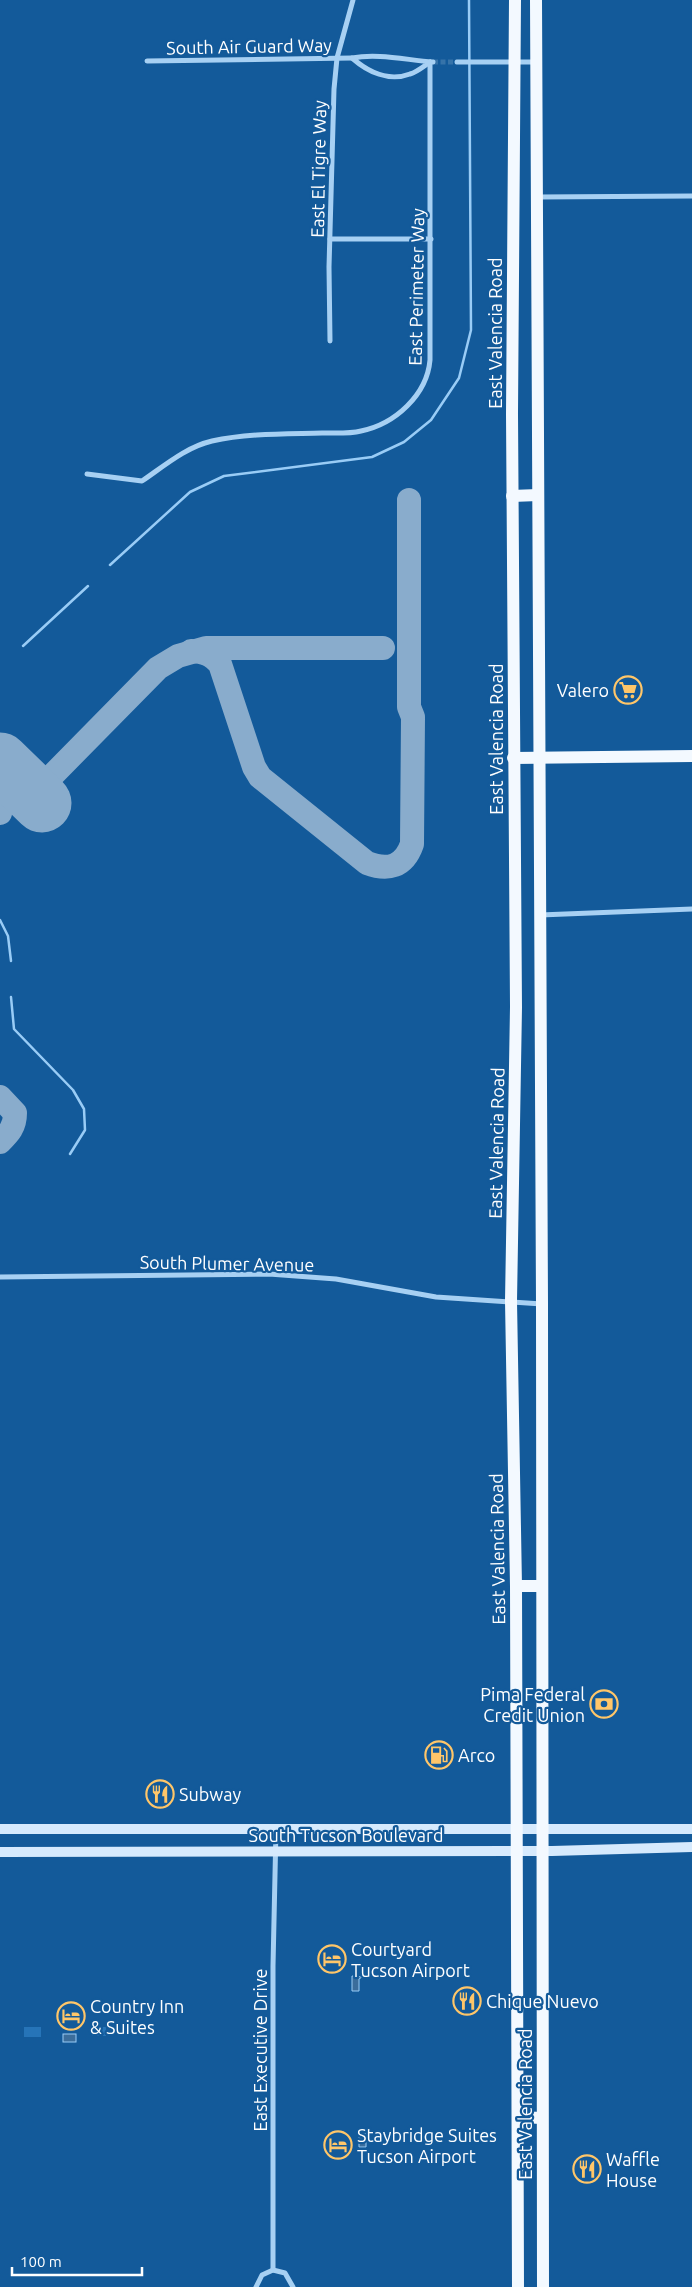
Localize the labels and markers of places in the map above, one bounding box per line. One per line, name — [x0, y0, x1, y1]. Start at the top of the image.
supermarket icon: Valero — [613, 675, 643, 705]
place label: Valero — [557, 680, 609, 700]
place label: Pima Federal Credit Union — [480, 1684, 585, 1725]
bank icon: Pima Federal Credit Union — [589, 1689, 619, 1719]
fuel station icon: Arco — [424, 1740, 454, 1770]
place label: Arco — [458, 1745, 495, 1765]
restaurant icon: Subway — [145, 1779, 175, 1809]
place label: Subway — [179, 1784, 241, 1804]
place label: Courtyard Tucson Airport — [351, 1939, 470, 1980]
hotel icon: Courtyard Tucson Airport — [317, 1944, 347, 1974]
restaurant icon: Chique Nuevo — [452, 1986, 482, 2016]
place label: Chique Nuevo — [486, 1991, 599, 2011]
place label: Country Inn & Suites — [90, 1996, 184, 2037]
hotel icon: Country Inn & Suites — [56, 2001, 86, 2031]
place label: Staybridge Suites Tucson Airport — [357, 2125, 497, 2166]
hotel icon: Staybridge Suites Tucson Airport — [323, 2130, 353, 2160]
place label: Waffle House — [606, 2149, 660, 2190]
restaurant icon: Waffle House — [572, 2154, 602, 2184]

